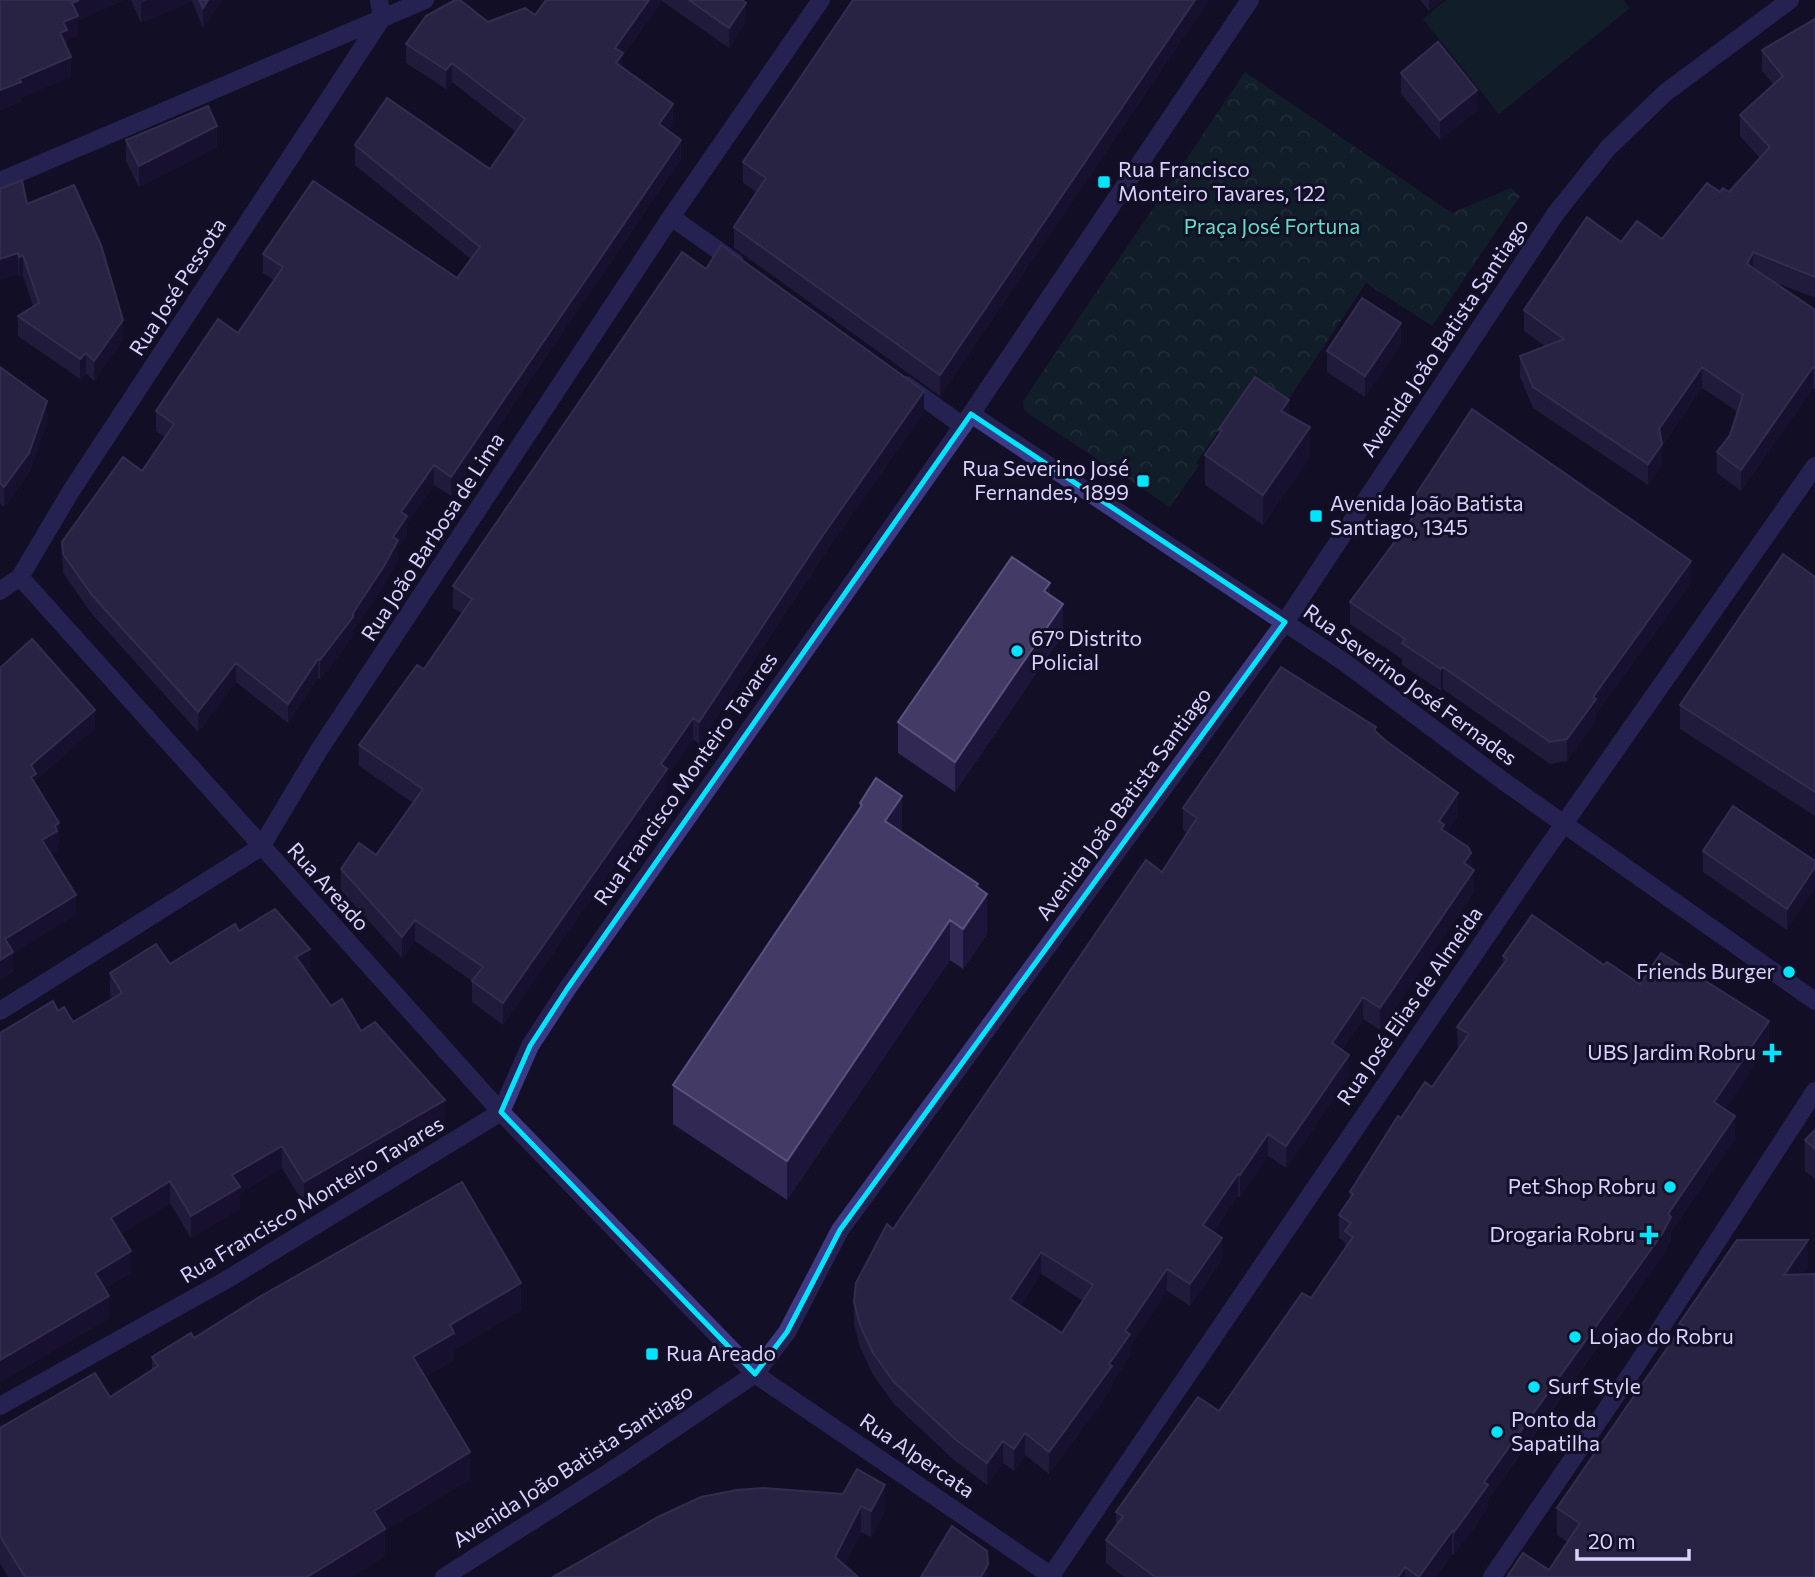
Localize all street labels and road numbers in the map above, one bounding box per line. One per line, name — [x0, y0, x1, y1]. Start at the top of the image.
street label: Rua José Pessota — [123, 213, 230, 360]
street label: Avenida João Batista Santiago — [1355, 213, 1533, 461]
street label: Rua João Barbosa de Lima — [355, 427, 508, 645]
street label: Rua Severino José Fernades — [1299, 598, 1522, 770]
street label: Rua Francisco Monteiro Tavares — [588, 647, 782, 909]
street label: Avenida João Batista Santiago — [1030, 682, 1216, 924]
street label: Rua Areado — [283, 837, 375, 935]
street label: Rua José Elias de Almeida — [1331, 901, 1487, 1109]
street label: Rua Francisco Monteiro Tavares — [175, 1110, 447, 1287]
street label: Avenida João Batista Santiago — [447, 1378, 697, 1552]
street label: Rua Alpercata — [856, 1407, 980, 1502]

